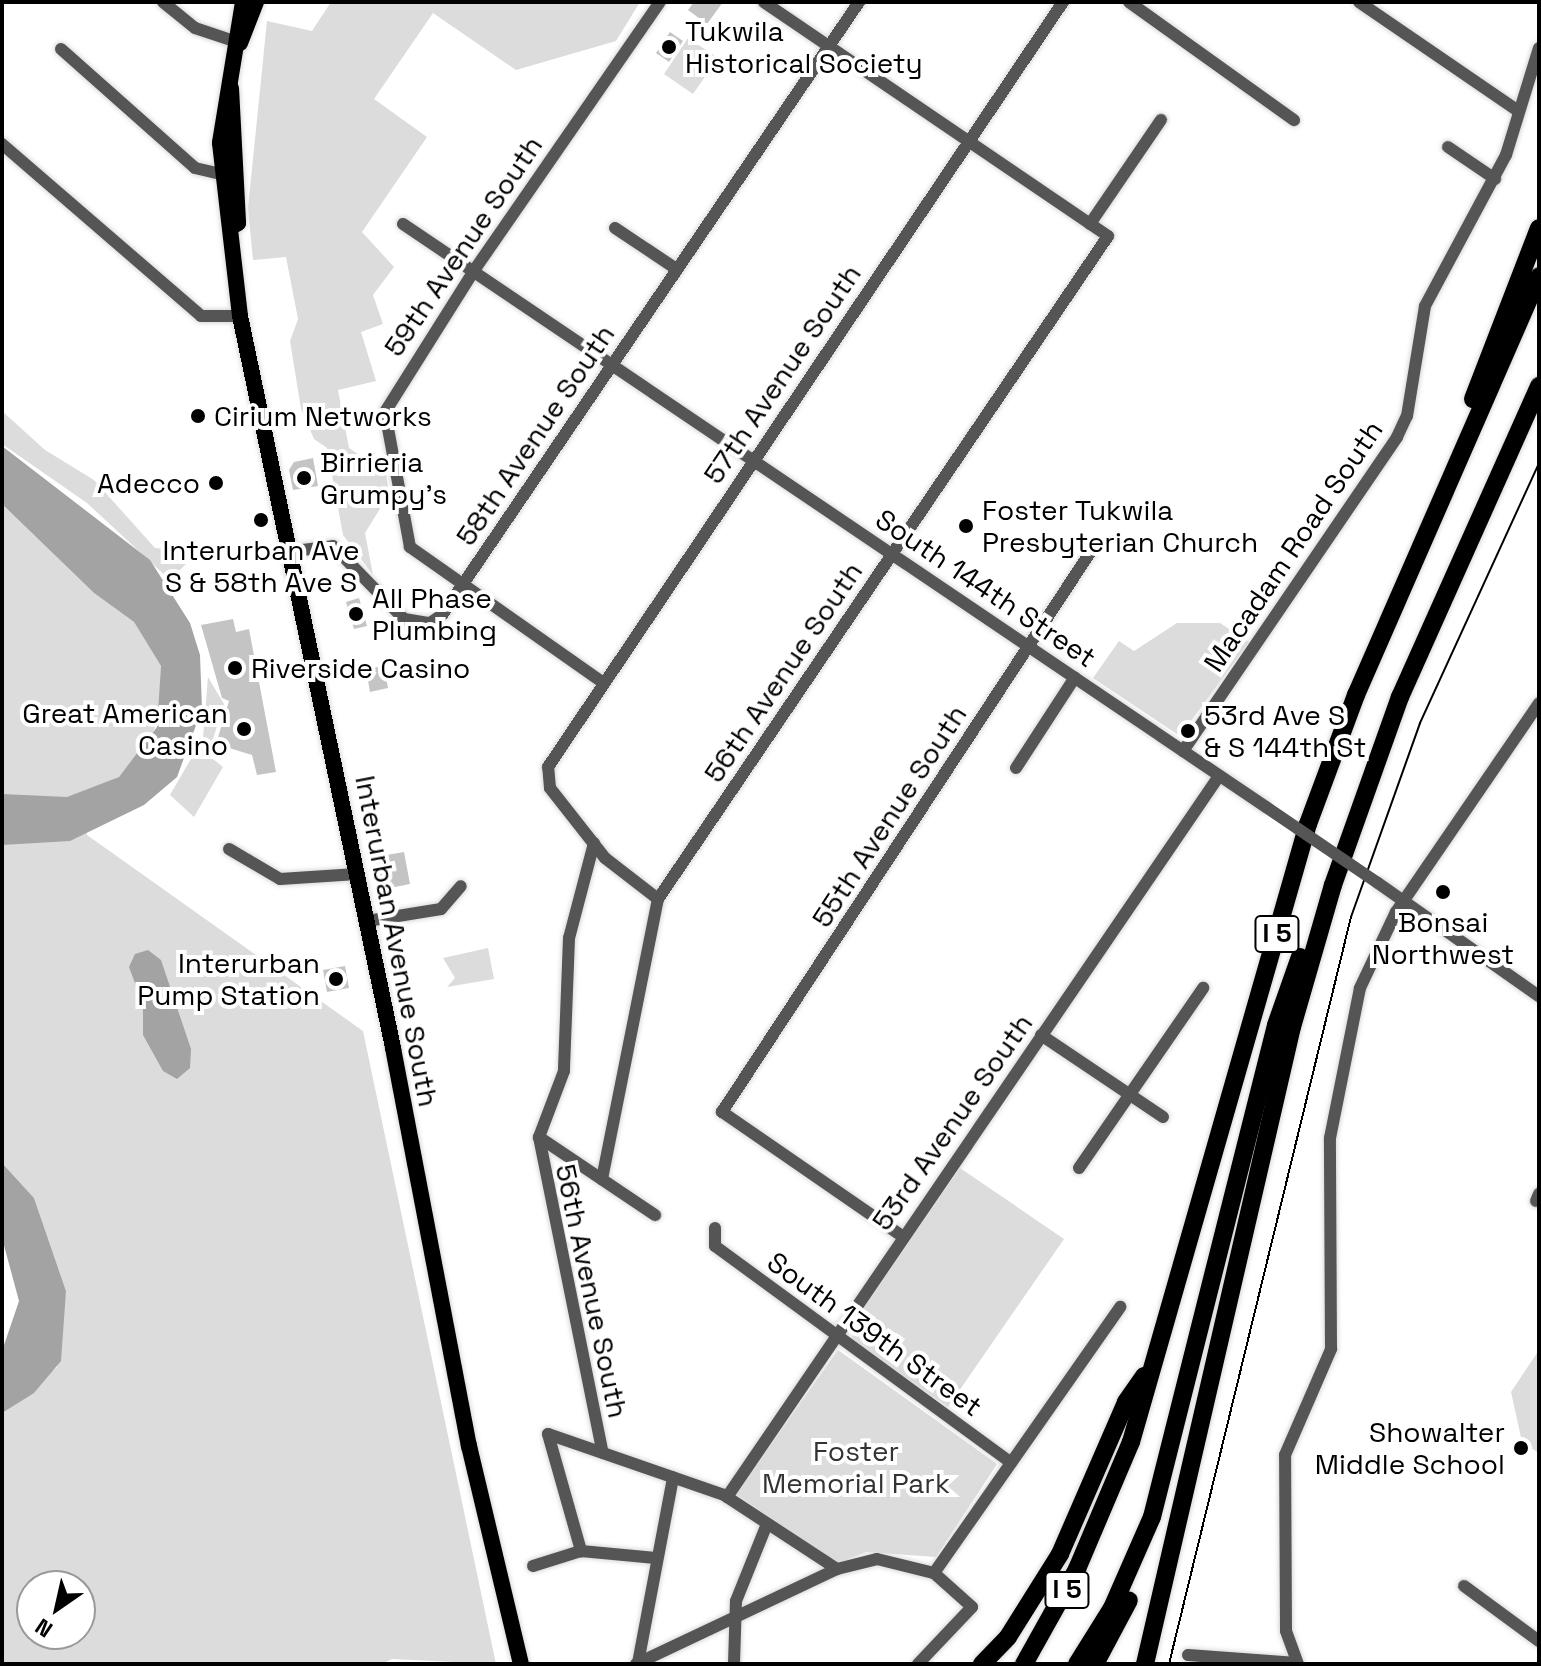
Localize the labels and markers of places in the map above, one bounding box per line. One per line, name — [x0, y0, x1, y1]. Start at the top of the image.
place label: Tukwila Historical Society — [685, 14, 923, 80]
marker: Tukwila Historical Society — [660, 38, 678, 56]
place label: Cirium Networks — [214, 399, 432, 433]
marker: Cirium Networks — [189, 407, 207, 425]
place label: Birrieria Grumpy's — [320, 445, 447, 511]
place label: Adecco — [97, 466, 200, 500]
marker: Birrieria Grumpy's — [295, 469, 313, 487]
marker: Adecco — [207, 474, 225, 492]
place label: Foster Tukwila Presbyterian Church — [982, 493, 1258, 559]
marker: Interurban Ave S & 58th Ave S — [252, 511, 270, 529]
marker: Foster Tukwila Presbyterian Church — [957, 517, 975, 535]
place label: Interurban Ave S & 58th Ave S — [162, 533, 360, 599]
place label: All Phase Plumbing — [372, 581, 497, 647]
marker: All Phase Plumbing — [347, 605, 365, 623]
place label: Riverside Casino — [251, 651, 470, 685]
marker: Riverside Casino — [226, 659, 244, 677]
place label: Great American Casino — [22, 696, 228, 762]
place label: 53rd Ave S & S 144th St — [1204, 698, 1366, 764]
marker: Great American Casino — [235, 720, 253, 738]
marker: 53rd Ave S & S 144th St — [1179, 722, 1197, 740]
marker: Bonsai Northwest — [1434, 883, 1452, 901]
place label: Bonsai Northwest — [1372, 905, 1514, 971]
place label: Interurban Pump Station — [137, 946, 320, 1012]
marker: Interurban Pump Station — [327, 970, 345, 988]
place label: Showalter Middle School — [1315, 1415, 1505, 1481]
marker: Showalter Middle School — [1512, 1439, 1530, 1457]

